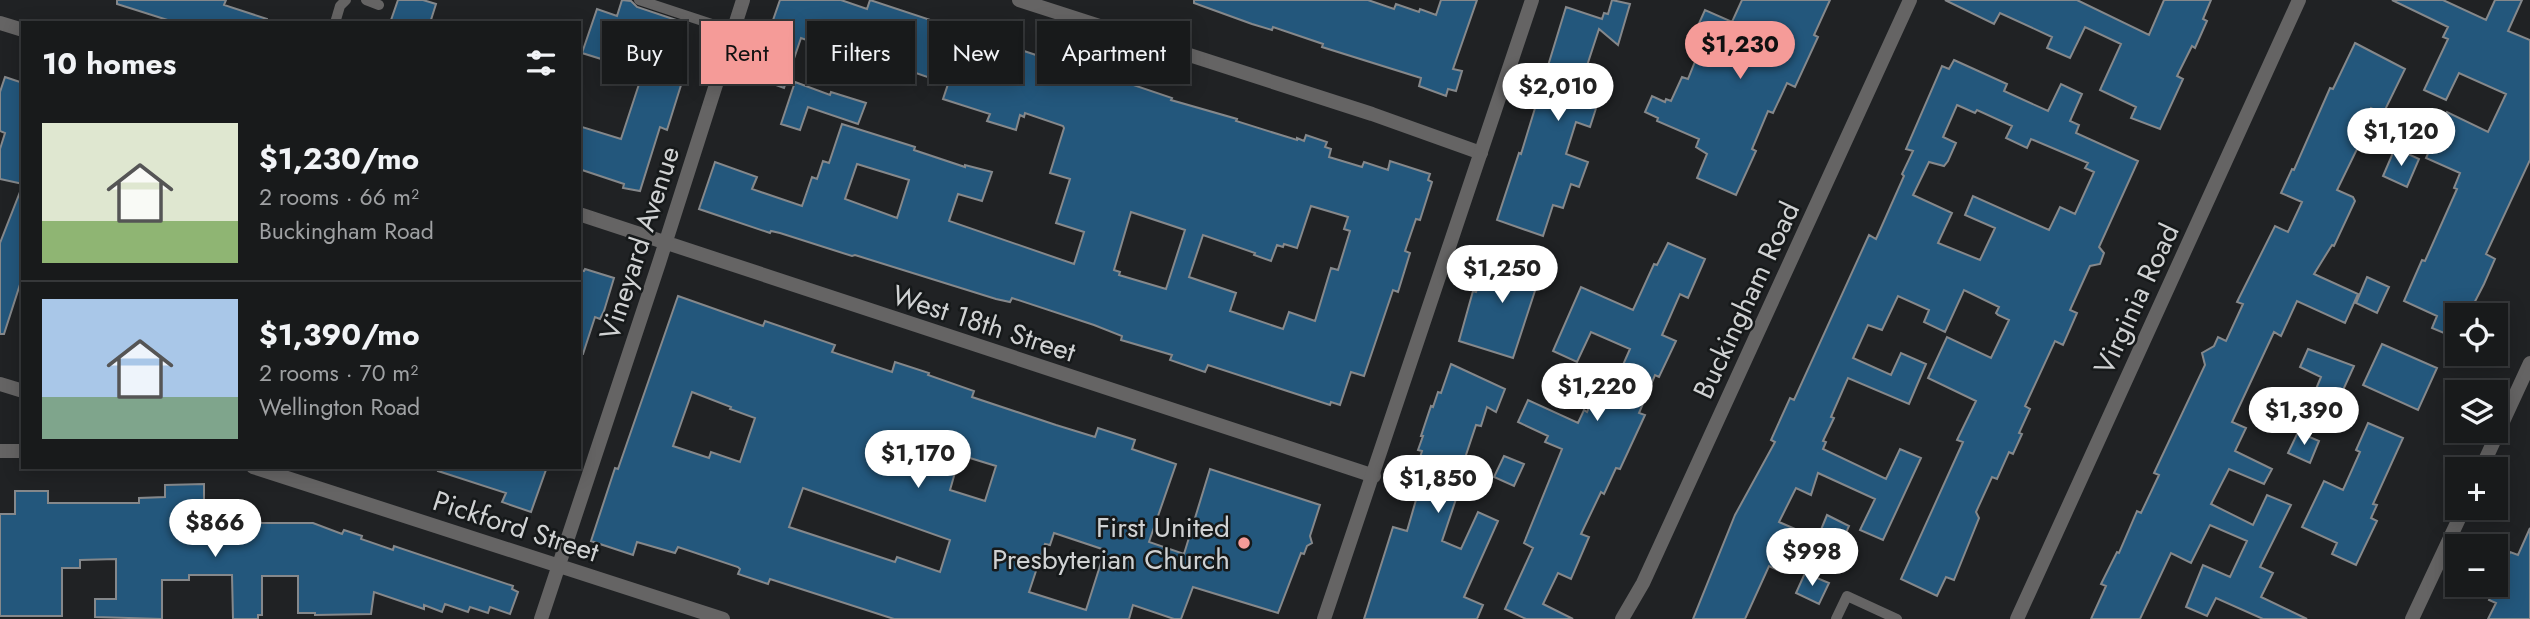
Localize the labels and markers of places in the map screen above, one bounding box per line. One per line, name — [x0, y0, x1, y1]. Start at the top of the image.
pin: $1,230 — [1683, 22, 1797, 81]
pin: $2,010 — [1501, 64, 1615, 123]
pin: $1,120 — [2344, 108, 2458, 168]
pin: $1,250 — [1445, 246, 1559, 305]
pin: $1,220 — [1540, 364, 1654, 423]
pin: $1,390 — [2247, 388, 2361, 447]
pin: $1,170 — [861, 430, 975, 490]
pin: $1,850 — [1381, 456, 1495, 515]
pin: $866 — [174, 500, 256, 559]
place label: First United Presbyterian Church — [992, 507, 1230, 580]
pin: $998 — [1771, 528, 1853, 588]
marker: First United Presbyterian Church — [1236, 535, 1252, 551]

